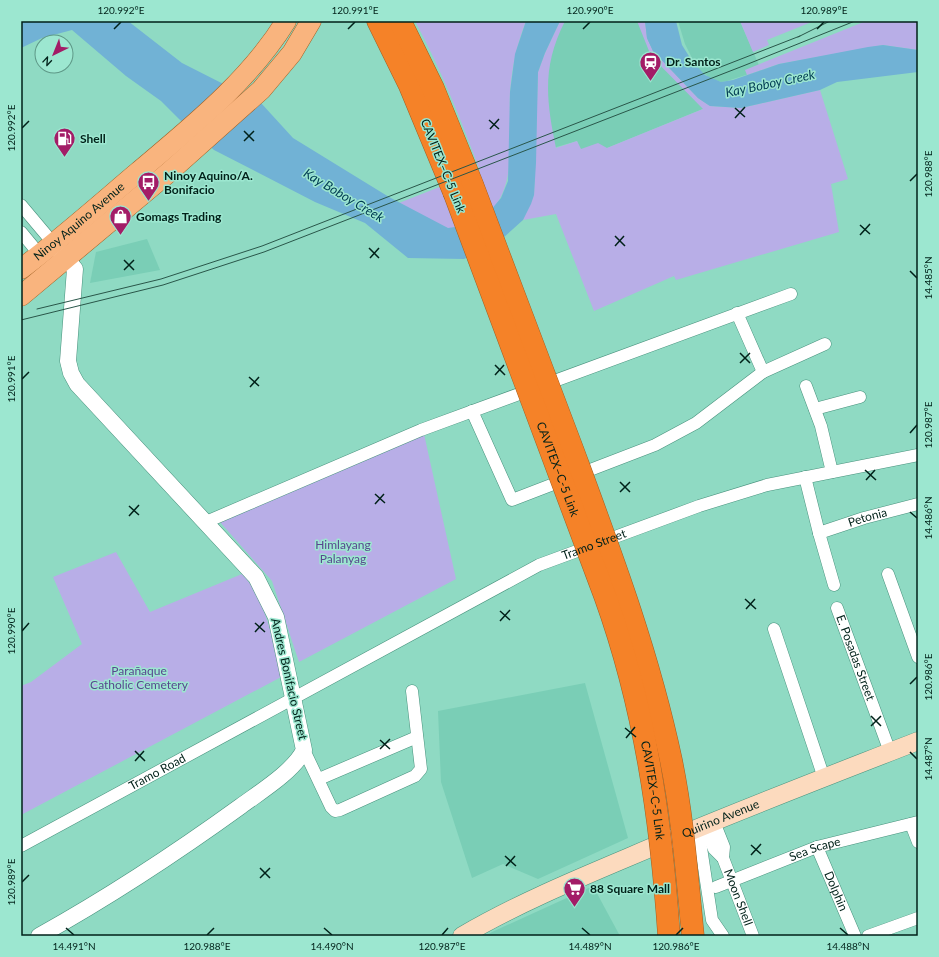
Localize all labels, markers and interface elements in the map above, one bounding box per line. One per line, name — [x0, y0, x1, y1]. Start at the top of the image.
text: 120.992°E — [97, 4, 145, 16]
text: 120.991°E — [331, 4, 379, 16]
text: 120.990°E — [566, 4, 614, 16]
text: 120.989°E — [800, 4, 848, 16]
north arrow — [34, 34, 74, 74]
station icon: Dr. Santos — [638, 49, 664, 82]
text: N — [39, 54, 54, 69]
place label: Dr. Santos — [666, 54, 721, 69]
water label: Kay Boboy Creek — [724, 66, 817, 100]
text: 120.992°E — [5, 104, 17, 152]
street label: CAVITEX–C-5 Link — [418, 117, 469, 216]
fuel station icon: Shell — [52, 126, 78, 159]
place label: Shell — [80, 131, 106, 146]
text: 120.988°E — [922, 150, 934, 198]
water label: Kay Boboy Creek — [301, 165, 388, 226]
place label: Ninoy Aquino/A. Bonifacio — [164, 168, 253, 197]
bus stop icon: Ninoy Aquino/A. Bonifacio — [136, 170, 162, 203]
street label: Ninoy Aquino Avenue — [30, 179, 127, 264]
shop icon: Gomags Trading — [108, 204, 134, 237]
place label: Gomags Trading — [136, 209, 222, 224]
text: 14.485°N — [922, 256, 934, 300]
text: 120.991°E — [5, 355, 17, 403]
text: 120.987°E — [922, 401, 934, 449]
street label: CAVITEX–C-5 Link — [534, 420, 583, 519]
text: 14.486°N — [922, 496, 934, 540]
street label: Petonia — [846, 504, 889, 530]
street label: Tramo Street — [560, 525, 629, 563]
park label: Himlayang Palanyag — [315, 537, 371, 566]
text: 120.990°E — [5, 607, 17, 655]
street label: E. Posadas Street — [833, 613, 879, 703]
street label: Andres Bonifacio Street — [268, 617, 311, 742]
text: 120.986°E — [922, 653, 934, 701]
park label: Parañaque Catholic Cemetery — [90, 663, 189, 692]
text: 14.487°N — [922, 737, 934, 781]
street label: CAVITEX–C-5 Link — [638, 740, 668, 842]
street label: Tramo Road — [126, 750, 188, 793]
street label: Quirino Avenue — [679, 796, 761, 841]
street label: Sea Scape — [787, 833, 842, 864]
text: 120.989°E — [5, 858, 17, 906]
street label: Moon Shell — [721, 867, 756, 928]
street label: Dolphin — [821, 869, 851, 913]
supermarket icon: 88 Square Mall — [561, 876, 587, 909]
place label: 88 Square Mall — [590, 881, 670, 896]
text: 14.491°N — [52, 940, 96, 952]
text: 120.988°E — [183, 940, 231, 952]
text: 14.490°N — [310, 940, 354, 952]
text: 120.987°E — [418, 940, 466, 952]
text: 14.489°N — [568, 940, 612, 952]
text: 120.986°E — [652, 940, 700, 952]
text: 14.488°N — [826, 940, 870, 952]

